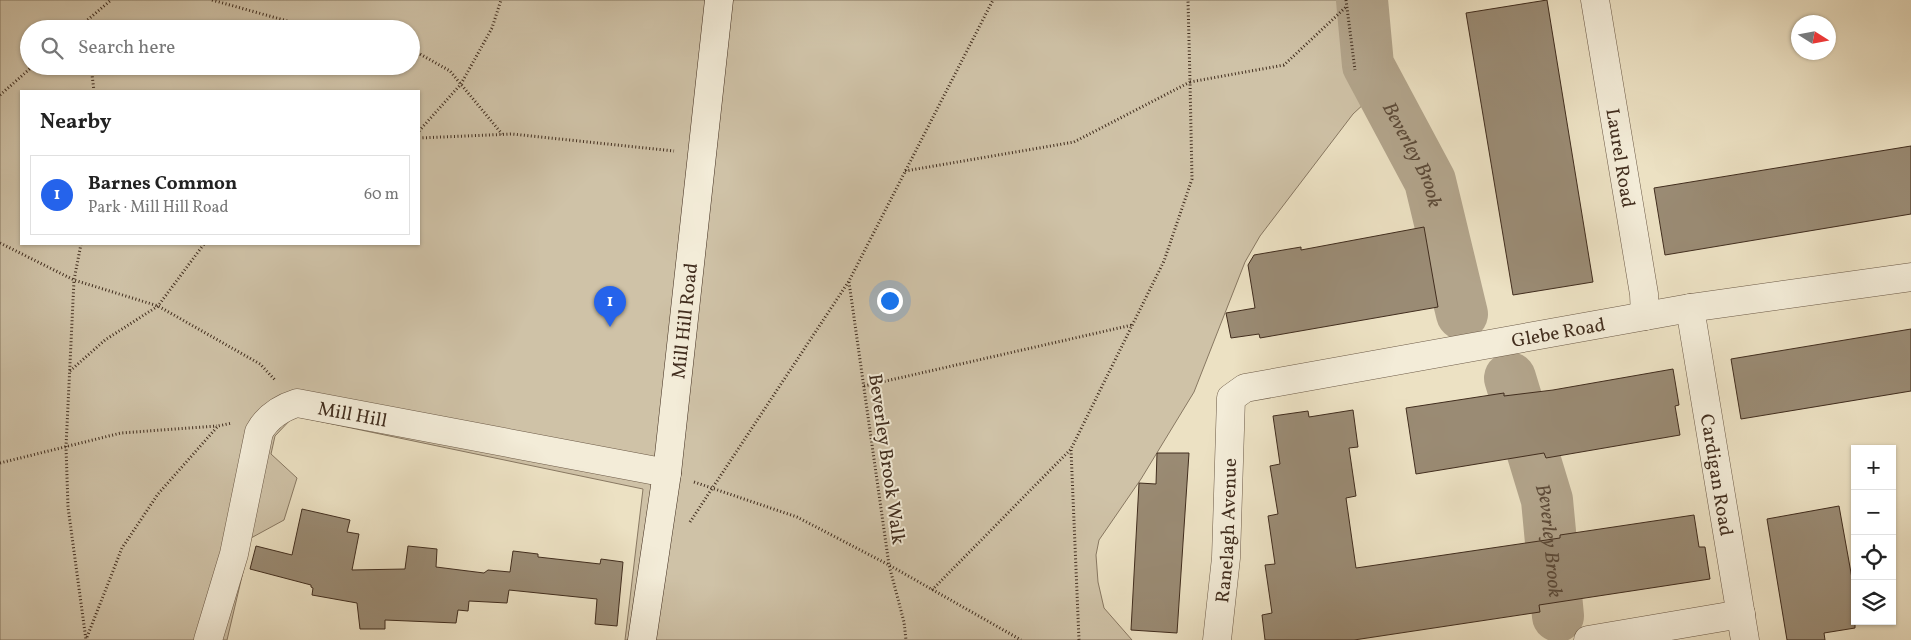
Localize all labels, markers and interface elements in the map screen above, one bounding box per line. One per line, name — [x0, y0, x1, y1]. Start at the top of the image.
north arrow — [1791, 15, 1836, 60]
search box — [20, 20, 420, 75]
icon: search — [38, 34, 66, 62]
text: Search here — [78, 35, 175, 61]
water label: Beverley Brook — [1374, 98, 1448, 211]
street label: Laurel Road — [1598, 107, 1640, 210]
text: Nearby — [40, 108, 111, 137]
text: Barnes Common — [88, 171, 237, 197]
text: 1 — [54, 184, 60, 206]
text: 60 m — [364, 184, 399, 206]
text: Park · Mill Hill Road — [88, 197, 228, 219]
street label: Mill Hill Road — [666, 262, 705, 380]
pin: 1 — [594, 286, 626, 327]
your location — [877, 288, 903, 314]
street label: Glebe Road — [1510, 312, 1607, 355]
street label: Beverley Brook Walk — [861, 372, 911, 546]
street label: Mill Hill — [315, 396, 389, 435]
street label: Cardigan Road — [1693, 412, 1739, 538]
map controls — [1851, 445, 1896, 625]
button: + — [1851, 445, 1896, 490]
street label: Ranelagh Avenue — [1210, 458, 1244, 604]
water label: Beverley Brook — [1527, 480, 1568, 599]
button: − — [1851, 490, 1896, 535]
button: locate — [1851, 535, 1896, 580]
button: layers — [1851, 580, 1896, 625]

